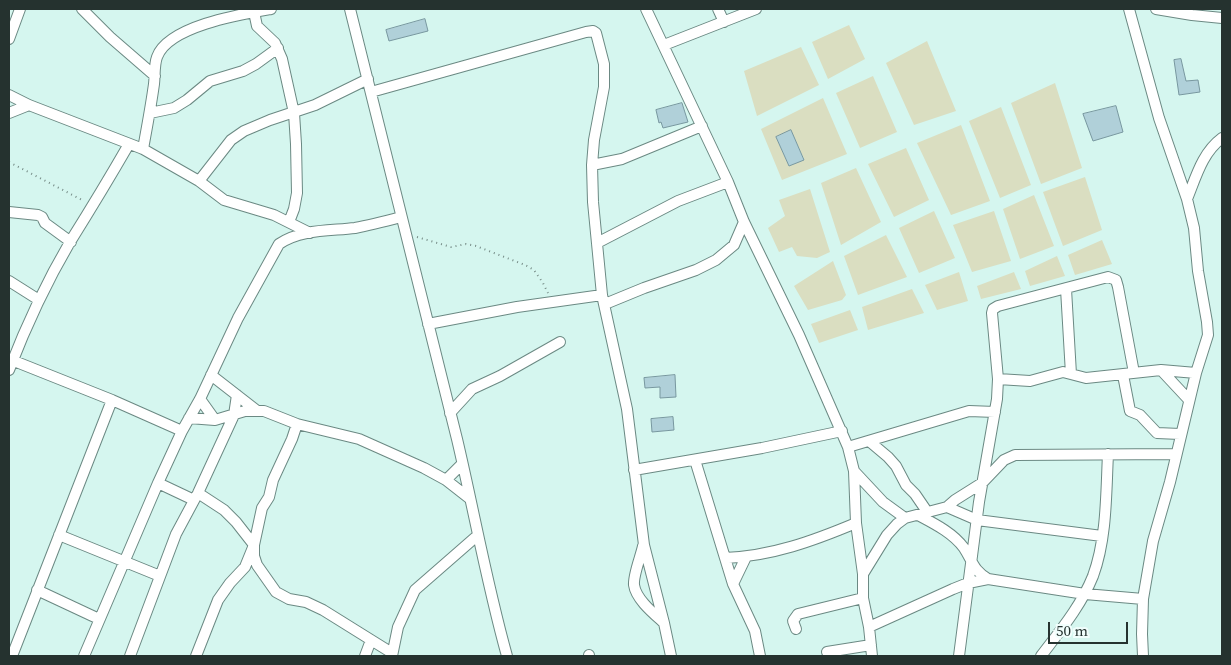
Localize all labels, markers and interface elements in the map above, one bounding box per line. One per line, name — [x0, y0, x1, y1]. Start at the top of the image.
scale bar — [1051, 612, 1131, 644]
text: 50 m — [1056, 620, 1088, 641]

